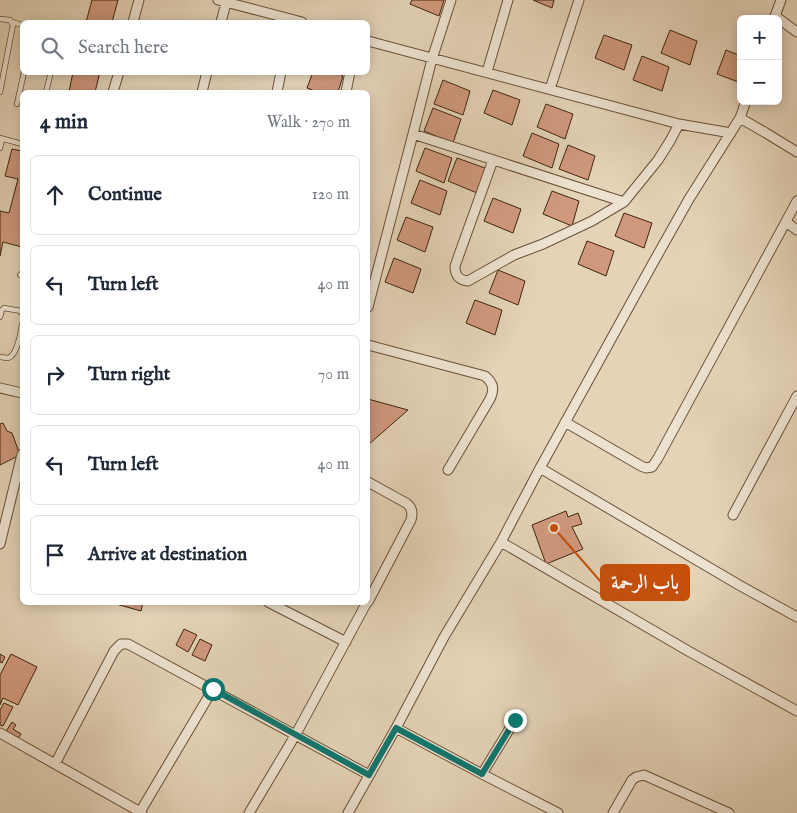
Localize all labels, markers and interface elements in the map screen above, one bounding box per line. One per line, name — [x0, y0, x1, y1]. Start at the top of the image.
map controls — [737, 15, 782, 105]
button: + — [737, 15, 782, 60]
search box — [20, 20, 370, 75]
icon: search — [38, 34, 66, 62]
text: Search here — [78, 36, 169, 60]
button: − — [737, 60, 782, 105]
text: 4 min — [40, 109, 88, 136]
text: Walk · 270 m — [267, 113, 350, 133]
icon: ahead — [41, 181, 69, 209]
text: Continue — [88, 183, 162, 207]
text: 120 m — [312, 185, 349, 205]
icon: left — [41, 271, 69, 299]
text: Turn left — [88, 273, 159, 297]
text: 40 m — [317, 275, 349, 295]
icon: right — [41, 361, 69, 389]
text: Turn right — [88, 363, 170, 387]
text: 70 m — [318, 365, 349, 385]
icon: left — [41, 451, 69, 479]
text: Turn left — [88, 453, 159, 477]
text: 40 m — [317, 455, 349, 475]
icon: arrive — [41, 541, 69, 569]
text: Arrive at destination — [88, 543, 247, 567]
callout: باب الرحمة — [601, 565, 689, 600]
text: باب الرحمة — [611, 571, 679, 596]
route start — [202, 678, 225, 701]
route end — [504, 709, 527, 732]

